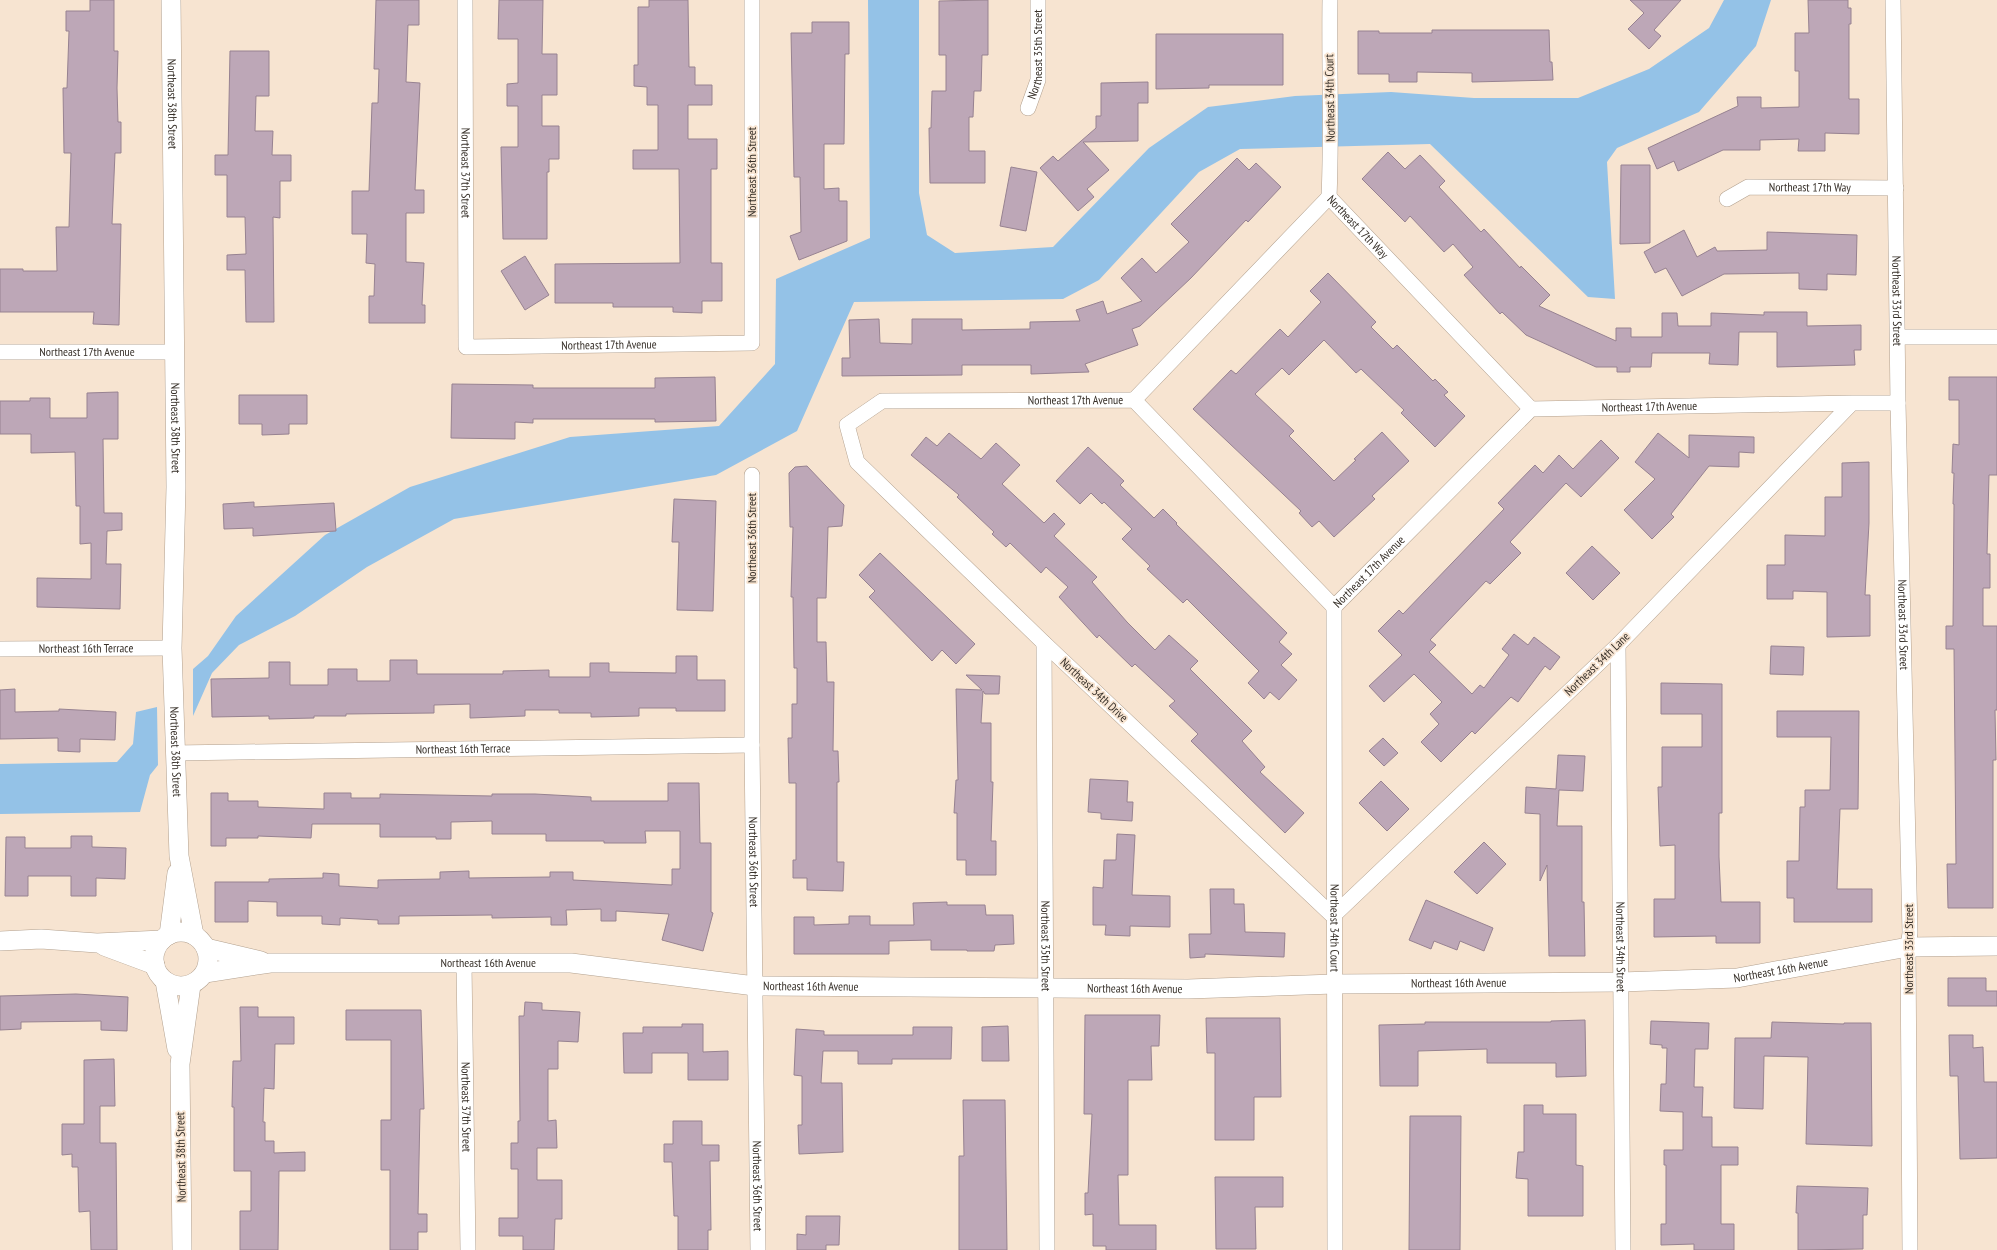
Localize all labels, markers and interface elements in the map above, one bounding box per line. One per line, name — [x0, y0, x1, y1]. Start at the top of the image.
street label: Northeast 35th Street — [1024, 9, 1045, 101]
street label: Northeast 34th Court — [1321, 53, 1338, 142]
street label: Northeast 38th Street — [165, 59, 181, 150]
street label: Northeast 36th Street — [744, 126, 759, 217]
street label: Northeast 37th Street — [458, 128, 474, 219]
street label: Northeast 17th Way — [1769, 179, 1851, 195]
street label: Northeast 17th Way — [1324, 192, 1392, 262]
street label: Northeast 33rd Street — [1889, 256, 1905, 347]
street label: Northeast 17th Avenue — [561, 336, 657, 353]
street label: Northeast 17th Avenue — [39, 344, 135, 359]
street label: Northeast 38th Street — [168, 383, 184, 474]
street label: Northeast 17th Avenue — [1028, 392, 1123, 407]
street label: Northeast 17th Avenue — [1601, 398, 1697, 415]
street label: Northeast 36th Street — [744, 492, 759, 583]
street label: Northeast 17th Avenue — [1330, 532, 1408, 611]
street label: Northeast 33rd Street — [1895, 580, 1912, 671]
street label: Northeast 34th Lane — [1561, 629, 1633, 699]
street label: Northeast 16th Terrace — [39, 640, 133, 656]
street label: Northeast 34th Drive — [1057, 654, 1131, 725]
street label: Northeast 38th Street — [167, 706, 185, 798]
street label: Northeast 16th Terrace — [415, 740, 510, 757]
street label: Northeast 36th Street — [746, 817, 762, 908]
street label: Northeast 34th Court — [1327, 884, 1343, 973]
street label: Northeast 35th Street — [1038, 901, 1054, 992]
street label: Northeast 34th Street — [1613, 902, 1629, 993]
street label: Northeast 33rd Street — [1901, 903, 1916, 994]
street label: Northeast 16th Avenue — [1732, 954, 1829, 985]
street label: Northeast 16th Avenue — [440, 955, 536, 970]
street label: Northeast 16th Avenue — [1411, 975, 1507, 990]
street label: Northeast 16th Avenue — [763, 978, 859, 994]
street label: Northeast 16th Avenue — [1087, 980, 1183, 996]
street label: Northeast 37th Street — [458, 1062, 475, 1153]
street label: Northeast 38th Street — [172, 1111, 189, 1202]
street label: Northeast 36th Street — [750, 1141, 766, 1232]

